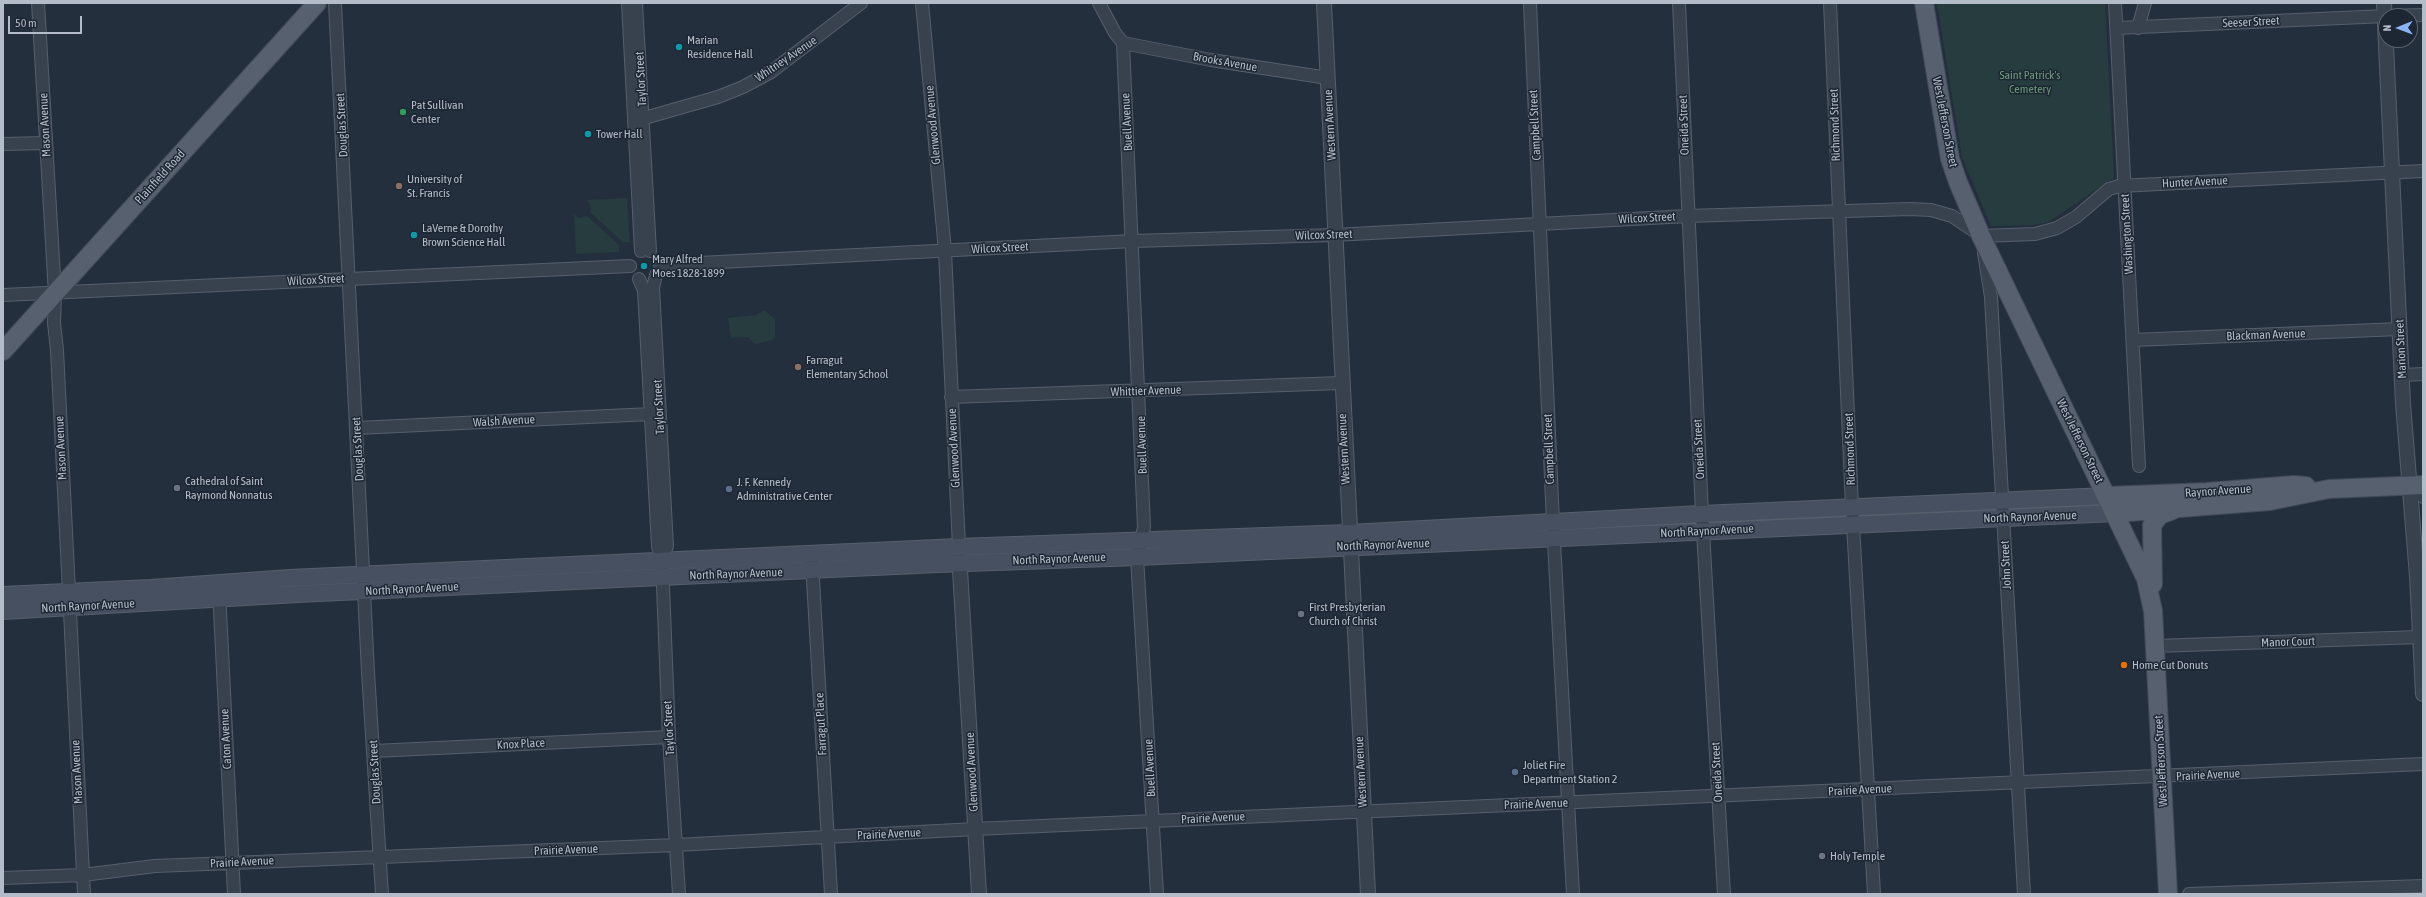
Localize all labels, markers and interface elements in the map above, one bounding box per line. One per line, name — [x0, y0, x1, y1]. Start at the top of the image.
scale bar — [10, 8, 84, 34]
north arrow — [2378, 8, 2418, 48]
street label: Seeser Street — [2222, 13, 2280, 31]
text: 50 m — [15, 16, 37, 30]
text: N — [2381, 25, 2393, 32]
place label: Marian Residence Hall — [687, 33, 753, 61]
street label: Whitney Avenue — [752, 33, 820, 85]
marker: Marian Residence Hall — [674, 42, 684, 52]
street label: Brooks Avenue — [1192, 49, 1258, 75]
street label: Taylor Street — [632, 51, 650, 107]
park label: Saint Patrick's Cemetery — [1999, 68, 2061, 96]
street label: West Jefferson Street — [1929, 76, 1961, 168]
street label: Glenwood Avenue — [922, 85, 944, 165]
street label: Richmond Street — [1827, 88, 1843, 162]
street label: Western Avenue — [1321, 89, 1339, 161]
street label: Campbell Street — [1526, 89, 1544, 161]
street label: Mason Avenue — [36, 93, 54, 157]
street label: Douglas Street — [333, 93, 351, 157]
street label: Buell Avenue — [1118, 93, 1136, 151]
street label: Oneida Street — [1676, 95, 1692, 155]
place label: Pat Sullivan Center — [411, 98, 463, 126]
marker: Pat Sullivan Center — [398, 107, 408, 117]
place label: Tower Hall — [596, 127, 643, 141]
marker: Tower Hall — [583, 129, 593, 139]
street label: Plainfield Road — [132, 147, 188, 207]
place label: University of St. Francis — [407, 172, 462, 200]
street label: Hunter Avenue — [2162, 173, 2228, 191]
marker: University of St. Francis — [394, 181, 404, 191]
street label: Washington Street — [2118, 193, 2136, 275]
street label: Wilcox Street — [1618, 209, 1676, 227]
place label: LaVerne & Dorothy Brown Science Hall — [422, 221, 505, 249]
street label: Wilcox Street — [1295, 227, 1353, 243]
marker: LaVerne & Dorothy Brown Science Hall — [409, 230, 419, 240]
street label: Wilcox Street — [971, 239, 1029, 257]
place label: Mary Alfred Moes 1828-1899 — [652, 252, 725, 280]
marker: Mary Alfred Moes 1828-1899 — [639, 261, 649, 271]
street label: Wilcox Street — [287, 271, 345, 289]
street label: Marion Street — [2392, 319, 2410, 379]
street label: Blackman Avenue — [2226, 326, 2306, 344]
place label: Farragut Elementary School — [806, 353, 888, 381]
marker: Farragut Elementary School — [793, 362, 803, 372]
street label: Taylor Street — [650, 379, 668, 435]
street label: Whittier Avenue — [1110, 383, 1182, 399]
street label: West Jefferson Street — [2053, 397, 2107, 485]
street label: Glenwood Avenue — [945, 408, 963, 488]
street label: Walsh Avenue — [473, 412, 535, 430]
street label: Richmond Street — [1842, 412, 1858, 486]
street label: Western Avenue — [1335, 413, 1353, 485]
street label: Campbell Street — [1541, 413, 1557, 485]
street label: Mason Avenue — [52, 416, 70, 480]
street label: Buell Avenue — [1134, 416, 1150, 474]
street label: Douglas Street — [349, 417, 367, 481]
street label: Oneida Street — [1690, 419, 1708, 479]
place label: Cathedral of Saint Raymond Nonnatus — [185, 474, 272, 502]
place label: J. F. Kennedy Administrative Center — [737, 475, 832, 503]
street label: Raynor Avenue — [2184, 482, 2252, 500]
marker: Cathedral of Saint Raymond Nonnatus — [172, 483, 182, 493]
marker: J. F. Kennedy Administrative Center — [724, 484, 734, 494]
street label: North Raynor Avenue — [1983, 508, 2077, 526]
street label: North Raynor Avenue — [1660, 521, 1754, 541]
street label: North Raynor Avenue — [1336, 536, 1430, 554]
street label: John Street — [1998, 540, 2014, 590]
street label: North Raynor Avenue — [1012, 550, 1106, 568]
street label: North Raynor Avenue — [689, 565, 783, 583]
street label: North Raynor Avenue — [365, 579, 459, 599]
street label: North Raynor Avenue — [41, 596, 135, 616]
place label: First Presbyterian Church of Christ — [1309, 600, 1386, 628]
marker: First Presbyterian Church of Christ — [1296, 609, 1306, 619]
street label: Manor Court — [2261, 634, 2315, 650]
place label: Home Cut Donuts — [2132, 658, 2208, 672]
marker: Home Cut Donuts — [2119, 660, 2129, 670]
street label: Farragut Place — [812, 692, 830, 756]
street label: Taylor Street — [660, 700, 678, 756]
street label: Caton Avenue — [217, 708, 235, 770]
street label: West Jefferson Street — [2151, 715, 2171, 807]
street label: Glenwood Avenue — [963, 732, 981, 812]
street label: Knox Place — [497, 736, 545, 752]
street label: Western Avenue — [1352, 736, 1370, 808]
street label: Buell Avenue — [1141, 739, 1159, 797]
street label: Mason Avenue — [68, 740, 86, 804]
street label: Douglas Street — [366, 740, 384, 804]
street label: Oneida Street — [1708, 742, 1726, 802]
place label: Joliet Fire Department Station 2 — [1523, 758, 1617, 786]
street label: Prairie Avenue — [2176, 766, 2240, 784]
marker: Joliet Fire Department Station 2 — [1510, 767, 1520, 777]
street label: Prairie Avenue — [1828, 781, 1892, 799]
street label: Prairie Avenue — [1504, 796, 1568, 812]
street label: Prairie Avenue — [1181, 809, 1245, 827]
street label: Prairie Avenue — [857, 825, 921, 843]
street label: Prairie Avenue — [534, 842, 598, 858]
place label: Holy Temple — [1830, 849, 1885, 863]
marker: Holy Temple — [1817, 851, 1827, 861]
street label: Prairie Avenue — [210, 853, 274, 871]

